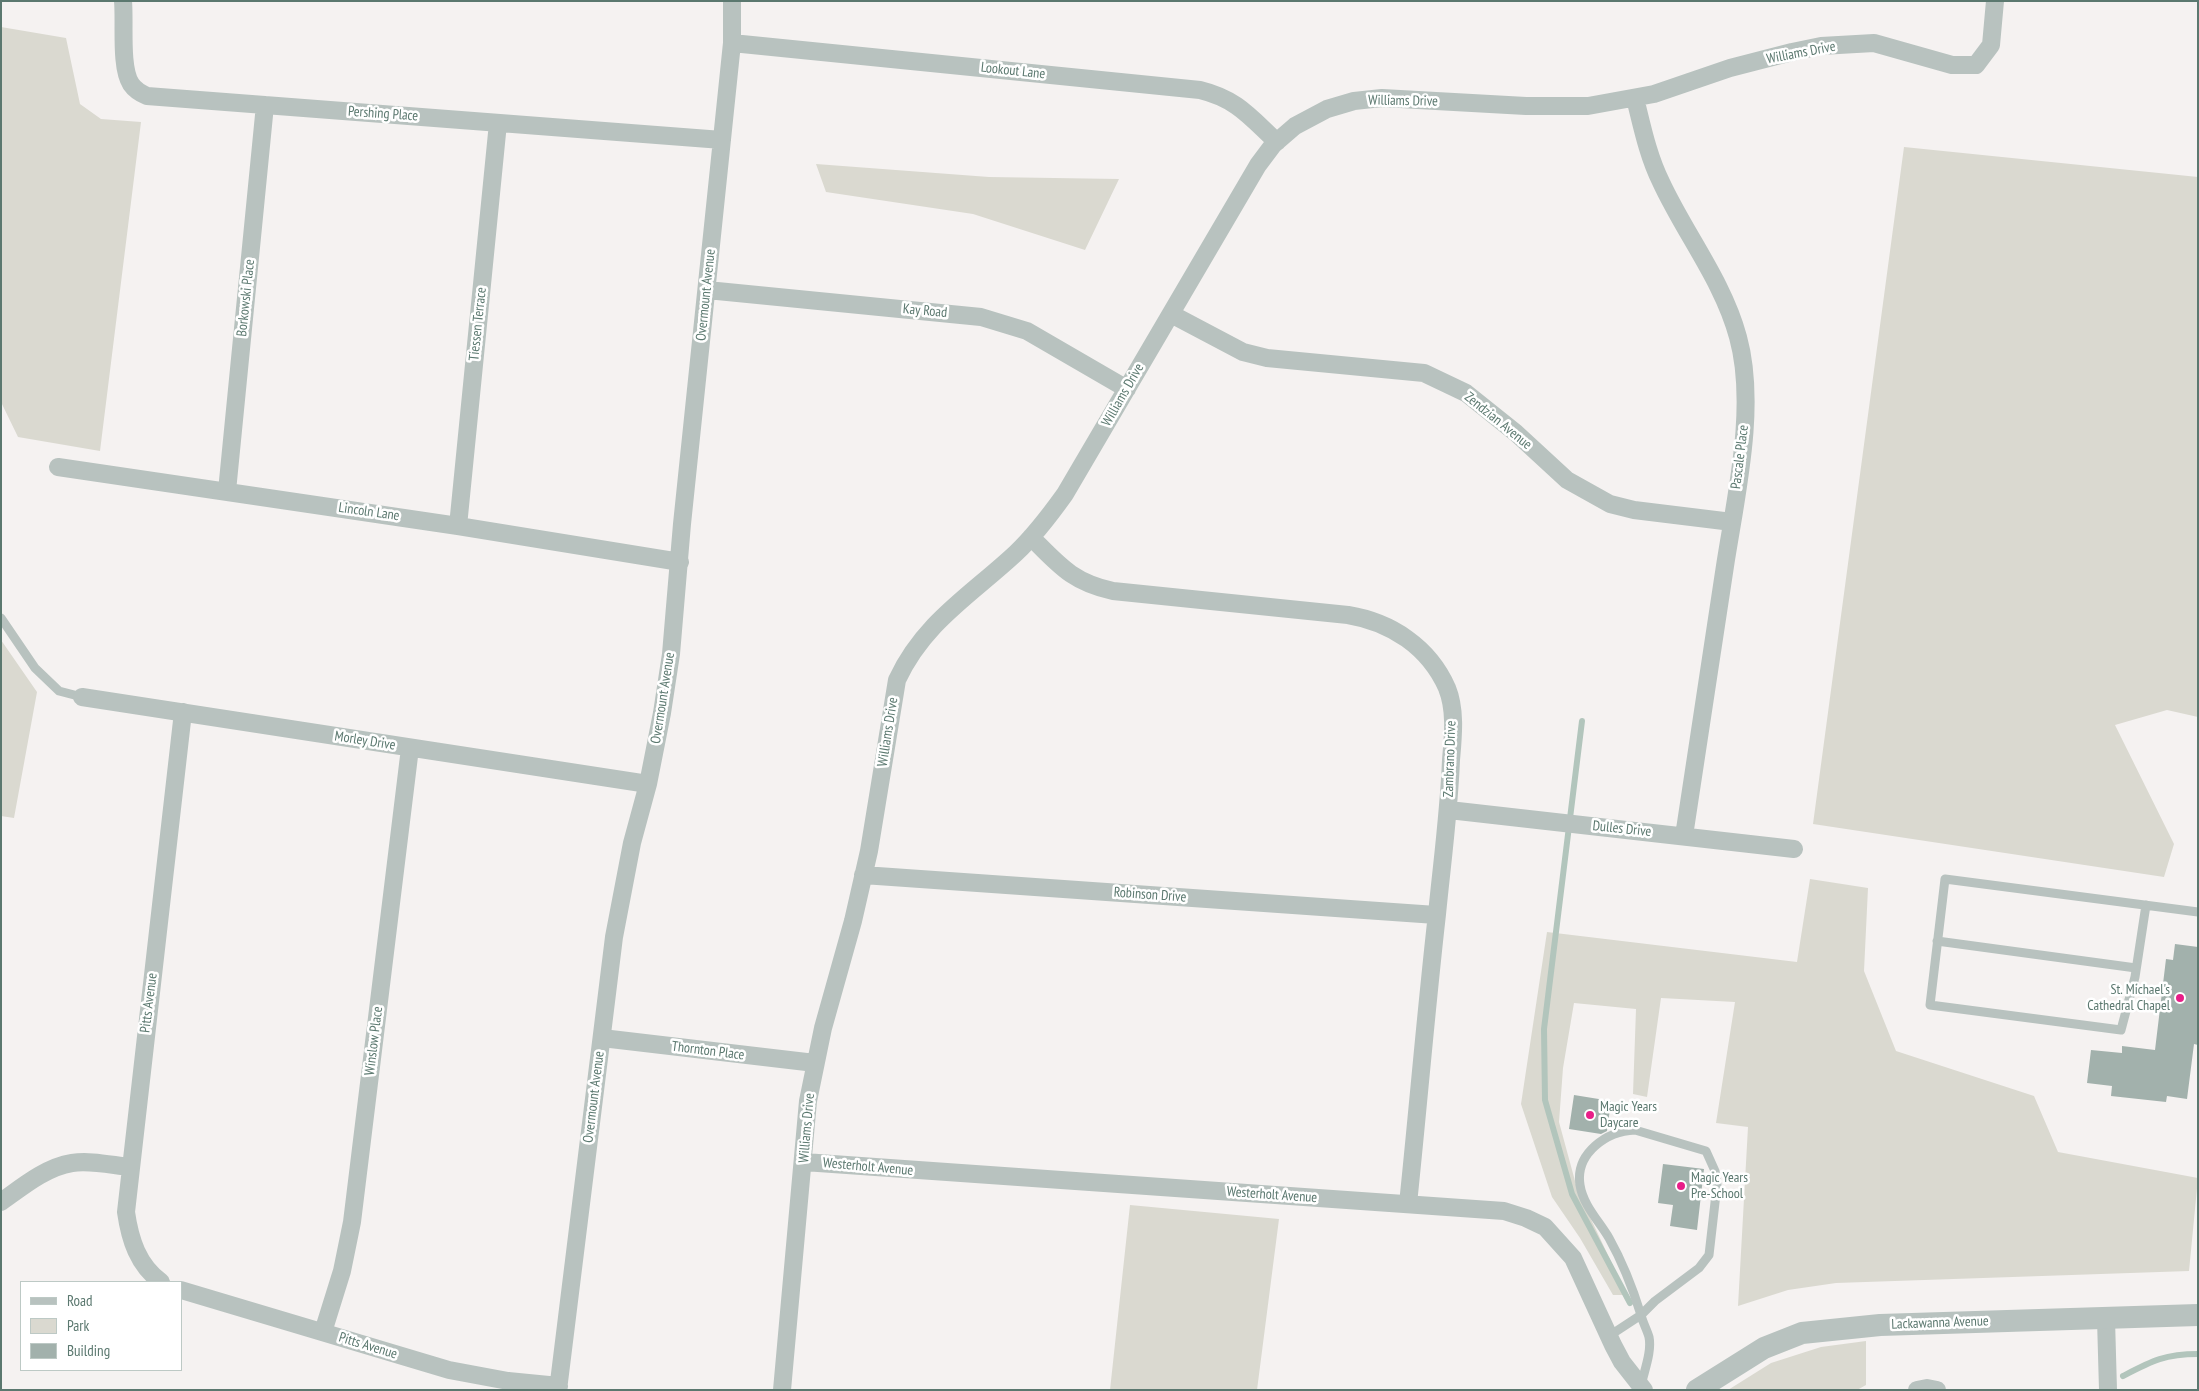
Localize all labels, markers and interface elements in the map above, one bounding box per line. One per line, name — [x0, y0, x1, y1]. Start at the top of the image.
street label: Williams Drive — [1765, 38, 1837, 68]
street label: Lookout Lane — [980, 59, 1046, 83]
street label: Williams Drive — [1368, 92, 1438, 110]
street label: Pershing Place — [347, 103, 419, 125]
street label: Overmount Avenue — [693, 248, 719, 342]
street label: Borkowski Place — [234, 258, 258, 338]
street label: Tiessen Terrace — [466, 286, 490, 362]
street label: Kay Road — [902, 301, 948, 321]
street label: Williams Drive — [1098, 361, 1148, 429]
street label: Zendzian Avenue — [1461, 389, 1535, 453]
street label: Pascale Place — [1728, 424, 1752, 490]
street label: Lincoln Lane — [337, 499, 401, 525]
street label: Overmount Avenue — [647, 651, 679, 745]
street label: Williams Drive — [874, 696, 902, 768]
street label: Zambrano Drive — [1440, 720, 1460, 798]
street label: Morley Drive — [333, 728, 397, 754]
street label: Dulles Drive — [1592, 818, 1652, 840]
street label: Robinson Drive — [1113, 884, 1187, 906]
street label: Pitts Avenue — [137, 972, 161, 1034]
place label: St. Michael's Cathedral Chapel — [2087, 982, 2170, 1014]
marker: St. Michael's Cathedral Chapel — [2174, 992, 2186, 1004]
street label: Winslow Place — [361, 1006, 387, 1076]
street label: Thornton Place — [671, 1038, 745, 1064]
street label: Overmount Avenue — [580, 1050, 608, 1144]
street label: Williams Drive — [796, 1092, 818, 1164]
place label: Magic Years Daycare — [1600, 1099, 1657, 1132]
marker: Magic Years Daycare — [1584, 1109, 1596, 1121]
street label: Westerholt Avenue — [822, 1155, 914, 1179]
place label: Magic Years Pre-School — [1691, 1170, 1748, 1202]
marker: Magic Years Pre-School — [1675, 1180, 1687, 1192]
street label: Westerholt Avenue — [1226, 1183, 1318, 1207]
legend — [20, 1281, 182, 1371]
text: Road — [67, 1291, 93, 1310]
street label: Lackawanna Avenue — [1891, 1313, 1989, 1333]
text: Park — [67, 1316, 89, 1335]
street label: Pitts Avenue — [337, 1329, 399, 1363]
text: Building — [67, 1341, 110, 1360]

